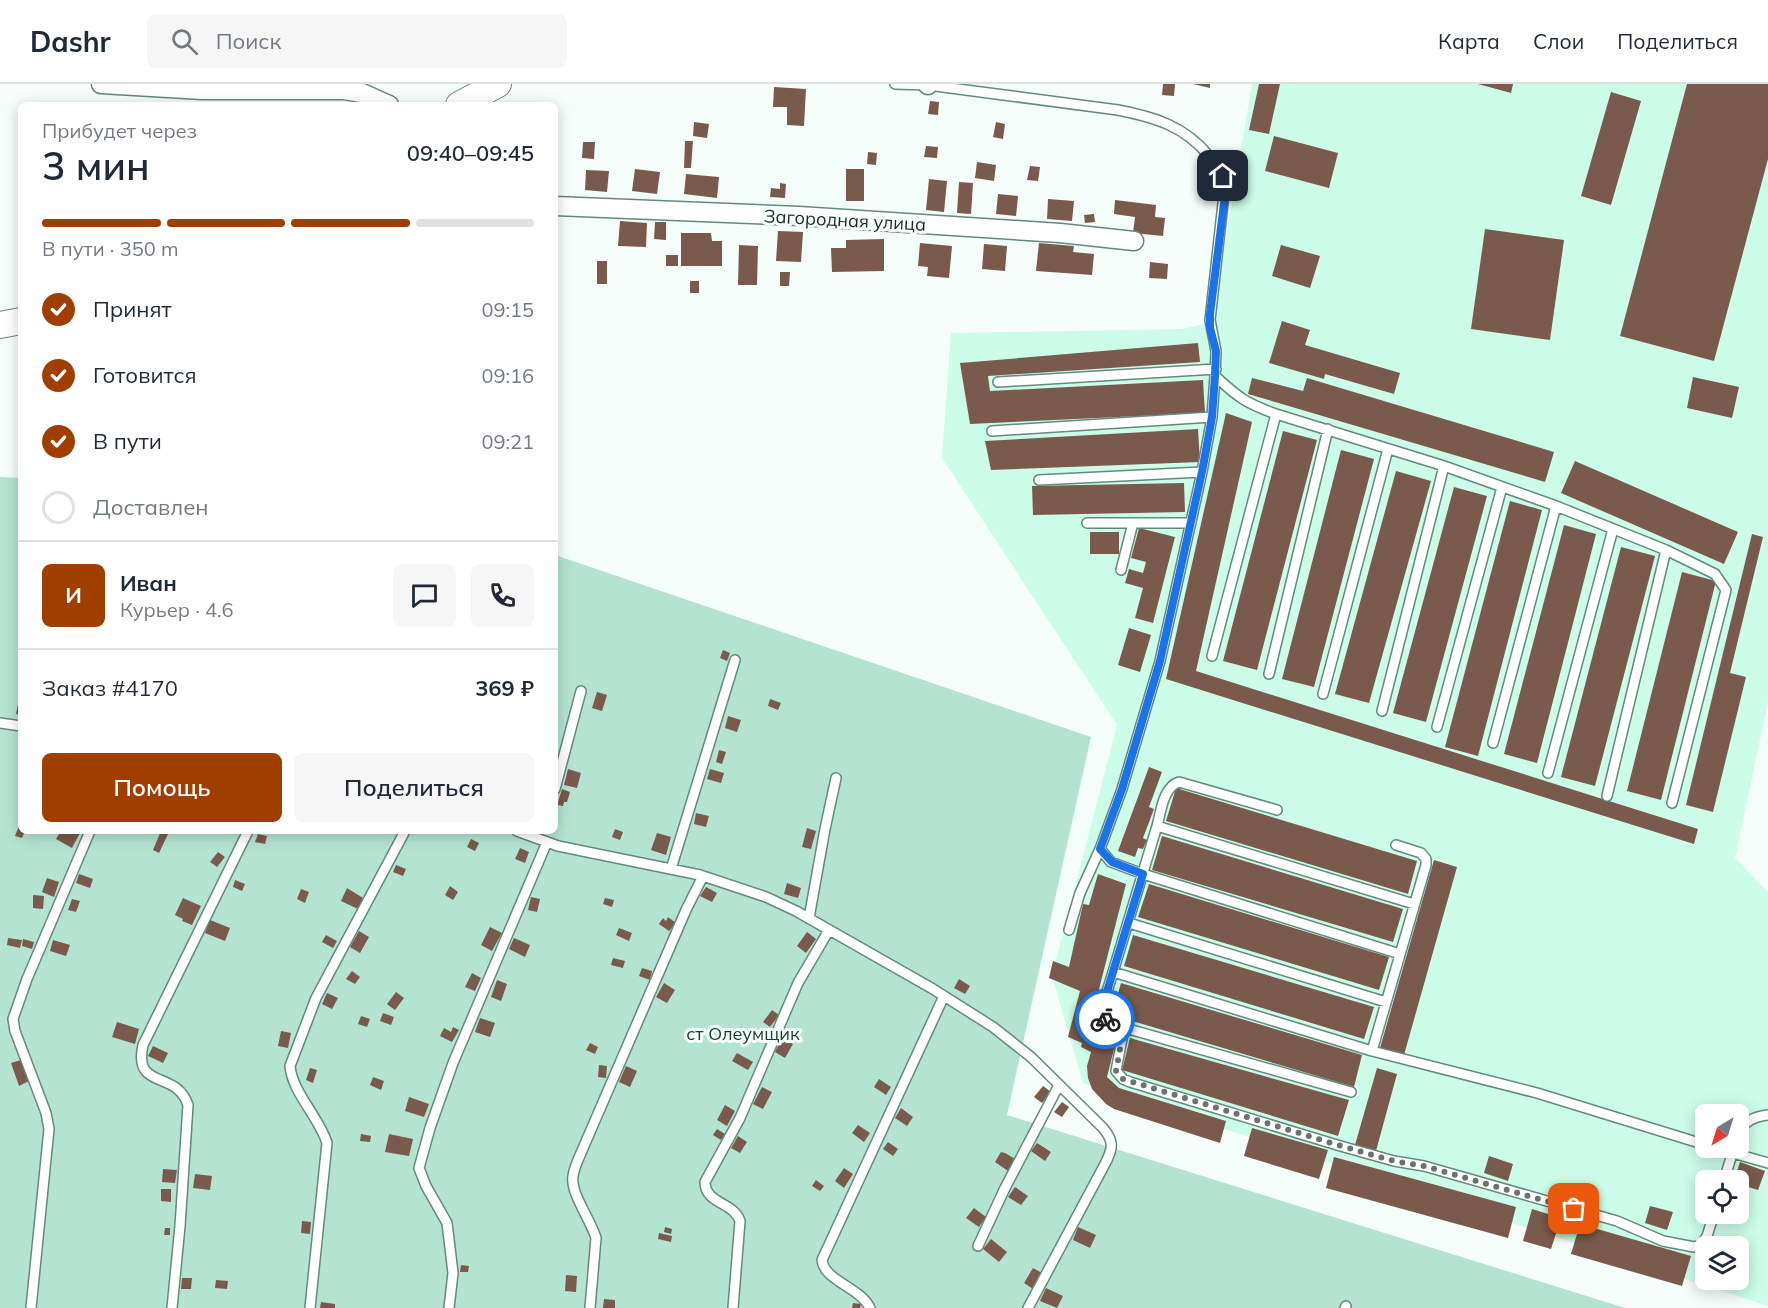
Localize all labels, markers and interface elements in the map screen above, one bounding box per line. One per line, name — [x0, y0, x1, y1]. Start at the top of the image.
search box — [147, 14, 567, 68]
text: Dashr — [30, 24, 111, 59]
icon: search — [168, 25, 201, 58]
text: Поиск — [216, 27, 281, 55]
text: Карта — [1438, 28, 1500, 54]
text: Слои — [1533, 28, 1584, 54]
text: Поделиться — [1617, 28, 1738, 54]
text: Прибудет через — [42, 118, 197, 143]
text: 09:40–09:45 — [407, 139, 534, 167]
text: 3 мин — [42, 141, 150, 190]
pin — [1197, 150, 1248, 201]
icon: home — [1206, 159, 1239, 192]
street label: Загородная улица — [763, 204, 927, 236]
text: В пути · 350 m — [42, 236, 178, 261]
icon: check — [42, 293, 75, 326]
text: Принят — [93, 295, 172, 323]
text: 09:15 — [481, 297, 534, 322]
icon: check — [42, 359, 75, 392]
text: Готовится — [93, 361, 197, 389]
text: 09:16 — [481, 363, 534, 388]
icon: check — [42, 425, 75, 458]
text: В пути — [93, 427, 162, 455]
text: 09:21 — [481, 429, 534, 454]
text: Доставлен — [93, 493, 209, 521]
button: chat — [393, 564, 456, 627]
button: phone — [471, 564, 534, 627]
text: Иван — [120, 569, 177, 597]
text: И — [65, 581, 82, 609]
text: Курьер · 4.6 — [120, 597, 234, 622]
text: Заказ #4170 — [42, 674, 178, 702]
text: 369 ₽ — [475, 674, 534, 702]
button: Помощь — [42, 753, 282, 822]
button: Поделиться — [294, 753, 534, 822]
courier — [1075, 989, 1135, 1049]
icon: bike — [1089, 1003, 1122, 1036]
park label: ст Олеумщик — [686, 1022, 800, 1045]
north arrow — [1695, 1104, 1749, 1158]
map controls — [1695, 1104, 1749, 1290]
button: locate — [1695, 1170, 1749, 1224]
pin — [1548, 1183, 1599, 1234]
icon: bag — [1557, 1192, 1590, 1225]
button: layers — [1695, 1236, 1749, 1290]

